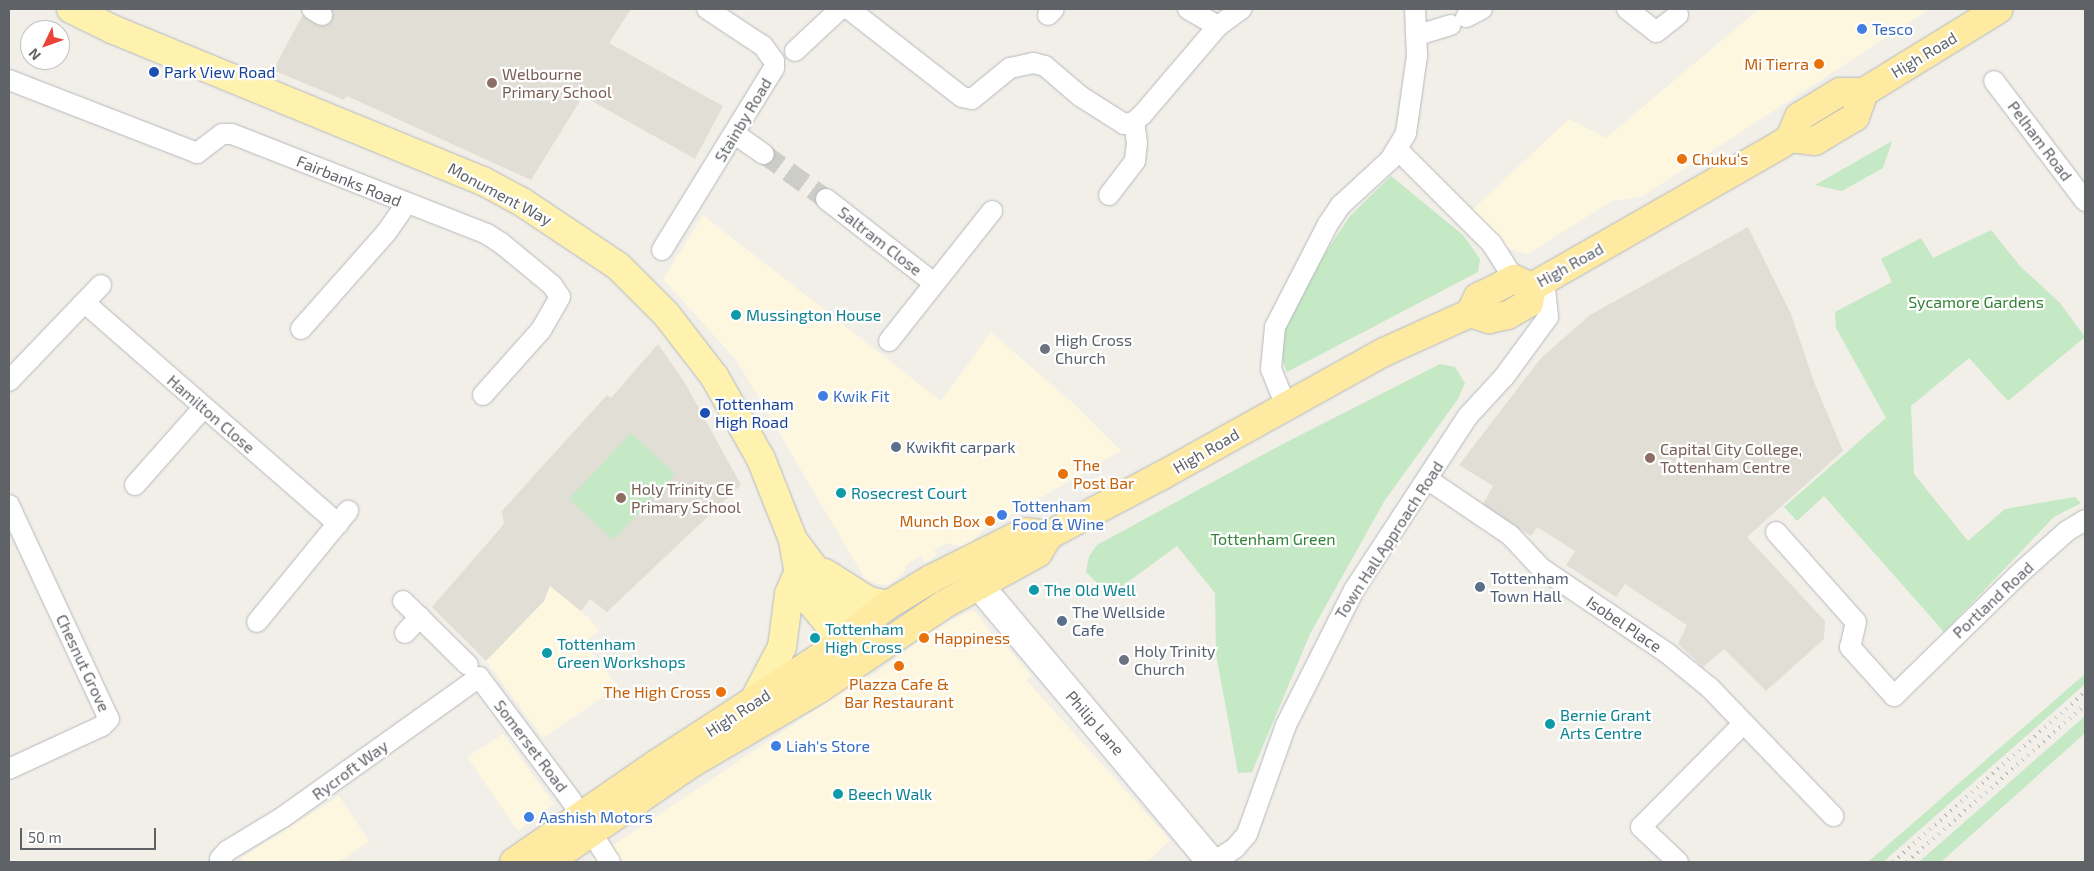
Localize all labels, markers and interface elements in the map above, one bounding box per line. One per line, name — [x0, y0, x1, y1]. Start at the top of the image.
place label: Tesco — [1872, 19, 1913, 39]
north arrow — [20, 20, 70, 70]
marker: Tesco — [1856, 23, 1868, 35]
street label: High Road — [1888, 28, 1960, 82]
text: N — [25, 45, 44, 64]
place label: Mi Tierra — [1744, 54, 1809, 74]
marker: Mi Tierra — [1813, 58, 1825, 70]
place label: Park View Road — [164, 62, 276, 82]
place label: Welbourne Primary School — [502, 64, 612, 102]
marker: Park View Road — [148, 66, 160, 78]
street label: Stainby Road — [710, 74, 776, 166]
marker: Welbourne Primary School — [486, 77, 498, 89]
street label: Pelham Road — [2004, 97, 2076, 185]
place label: Chuku‘s — [1692, 149, 1748, 169]
street label: Fairbanks Road — [294, 151, 404, 211]
marker: Chuku‘s — [1676, 153, 1688, 165]
street label: Monument Way — [445, 158, 555, 230]
street label: Saltram Close — [834, 202, 926, 280]
street label: High Road — [1533, 239, 1607, 291]
park label: Sycamore Gardens — [1908, 292, 2044, 312]
place label: Mussington House — [746, 305, 881, 325]
marker: Mussington House — [730, 309, 742, 321]
place label: High Cross Church — [1055, 330, 1132, 368]
marker: High Cross Church — [1039, 343, 1051, 355]
street label: Hamilton Close — [163, 371, 259, 457]
place label: Kwik Fit — [833, 386, 890, 406]
marker: Kwik Fit — [817, 390, 829, 402]
place label: Tottenham High Road — [715, 394, 794, 432]
marker: Tottenham High Road — [699, 407, 711, 419]
street label: High Road — [1169, 424, 1243, 478]
place label: Kwikfit carpark — [906, 437, 1015, 457]
place label: Capital City College, Tottenham Centre — [1660, 439, 1803, 477]
marker: Kwikfit carpark — [890, 441, 902, 453]
marker: Capital City College, Tottenham Centre — [1644, 452, 1656, 464]
place label: The Post Bar — [1073, 455, 1134, 493]
street label: Town Hall Approach Road — [1330, 457, 1448, 623]
marker: The Post Bar — [1057, 468, 1069, 480]
place label: Holy Trinity CE Primary School — [631, 479, 741, 517]
place label: Rosecrest Court — [851, 483, 967, 503]
marker: Rosecrest Court — [835, 487, 847, 499]
marker: Holy Trinity CE Primary School — [615, 492, 627, 504]
place label: Tottenham Food & Wine — [1012, 496, 1104, 534]
marker: Tottenham Food & Wine — [996, 509, 1008, 521]
place label: Munch Box — [900, 511, 980, 531]
marker: Munch Box — [984, 515, 996, 527]
park label: Tottenham Green — [1210, 529, 1336, 549]
street label: Portland Road — [1949, 558, 2037, 642]
place label: Tottenham Town Hall — [1490, 568, 1569, 606]
place label: The Old Well — [1044, 580, 1136, 600]
marker: Tottenham Town Hall — [1474, 581, 1486, 593]
marker: The Old Well — [1028, 584, 1040, 596]
street label: Isobel Place — [1583, 592, 1665, 656]
place label: The Wellside Cafe — [1072, 602, 1166, 640]
street label: Chesnut Grove — [52, 611, 114, 715]
marker: The Wellside Cafe — [1056, 615, 1068, 627]
place label: Tottenham High Cross — [825, 619, 904, 657]
place label: Happiness — [934, 628, 1010, 648]
marker: Tottenham High Cross — [809, 632, 821, 644]
marker: Happiness — [918, 632, 930, 644]
place label: Tottenham Green Workshops — [557, 634, 686, 672]
place label: Holy Trinity Church — [1134, 641, 1216, 679]
marker: Tottenham Green Workshops — [541, 647, 553, 659]
marker: Holy Trinity Church — [1118, 654, 1130, 666]
marker: Plazza Cafe & Bar Restaurant — [893, 660, 905, 672]
place label: Plazza Cafe & Bar Restaurant — [844, 674, 954, 712]
place label: The High Cross — [603, 682, 711, 702]
street label: High Road — [702, 685, 774, 741]
marker: The High Cross — [715, 686, 727, 698]
street label: Philip Lane — [1062, 687, 1128, 759]
street label: Somerset Road — [490, 696, 572, 796]
place label: Bernie Grant Arts Centre — [1560, 705, 1651, 743]
marker: Bernie Grant Arts Centre — [1544, 718, 1556, 730]
street label: Rycroft Way — [308, 736, 392, 804]
place label: Liah's Store — [786, 736, 870, 756]
marker: Liah's Store — [770, 740, 782, 752]
place label: Beech Walk — [848, 784, 932, 804]
marker: Beech Walk — [832, 788, 844, 800]
place label: Aashish Motors — [539, 807, 653, 827]
marker: Aashish Motors — [523, 811, 535, 823]
scale bar — [22, 818, 159, 850]
text: 50 m — [28, 828, 62, 846]

